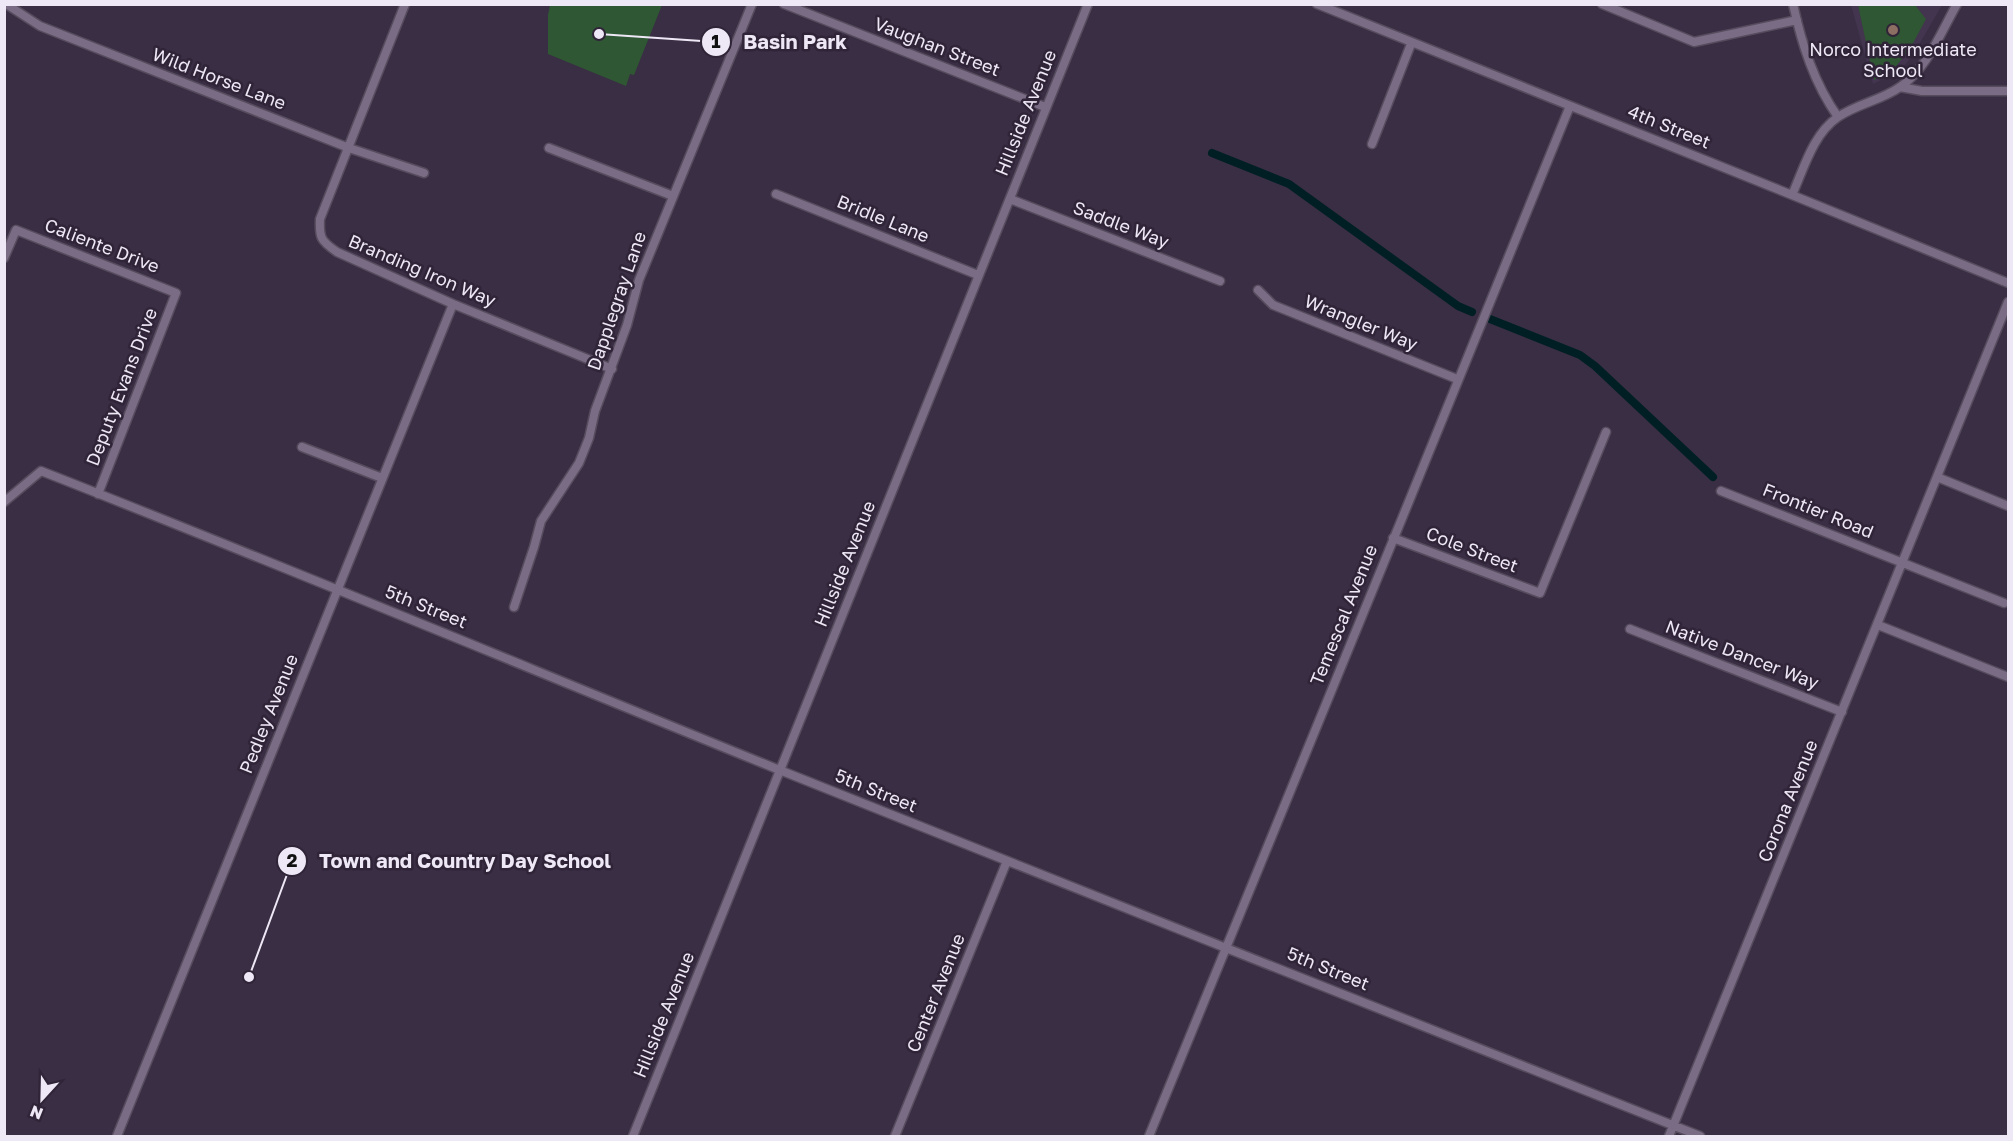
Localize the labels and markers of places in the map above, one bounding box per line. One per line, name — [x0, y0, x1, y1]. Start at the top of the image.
callout: Basin Park — [701, 23, 859, 61]
marker: Norco Intermediate School — [1886, 23, 1900, 37]
place label: Norco Intermediate School — [1809, 38, 1977, 81]
callout: Town and Country Day School — [277, 842, 623, 880]

